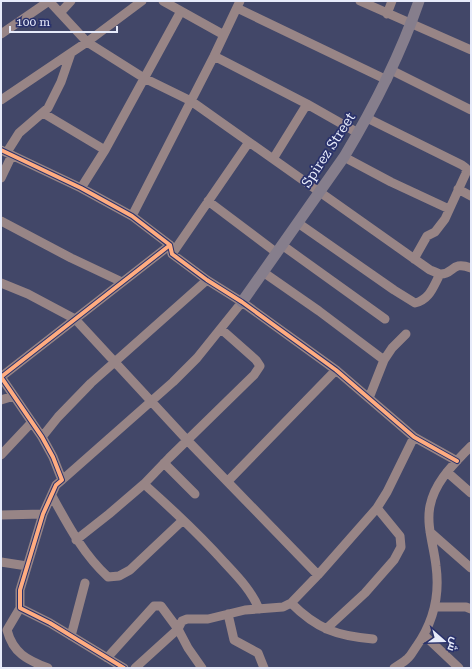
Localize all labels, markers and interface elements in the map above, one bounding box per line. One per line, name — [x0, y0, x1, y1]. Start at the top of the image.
scale bar — [10, 8, 117, 34]
text: 100 m — [16, 15, 50, 29]
street label: Spirez Street — [298, 110, 358, 190]
north arrow — [424, 621, 464, 661]
text: ش — [444, 635, 461, 653]

